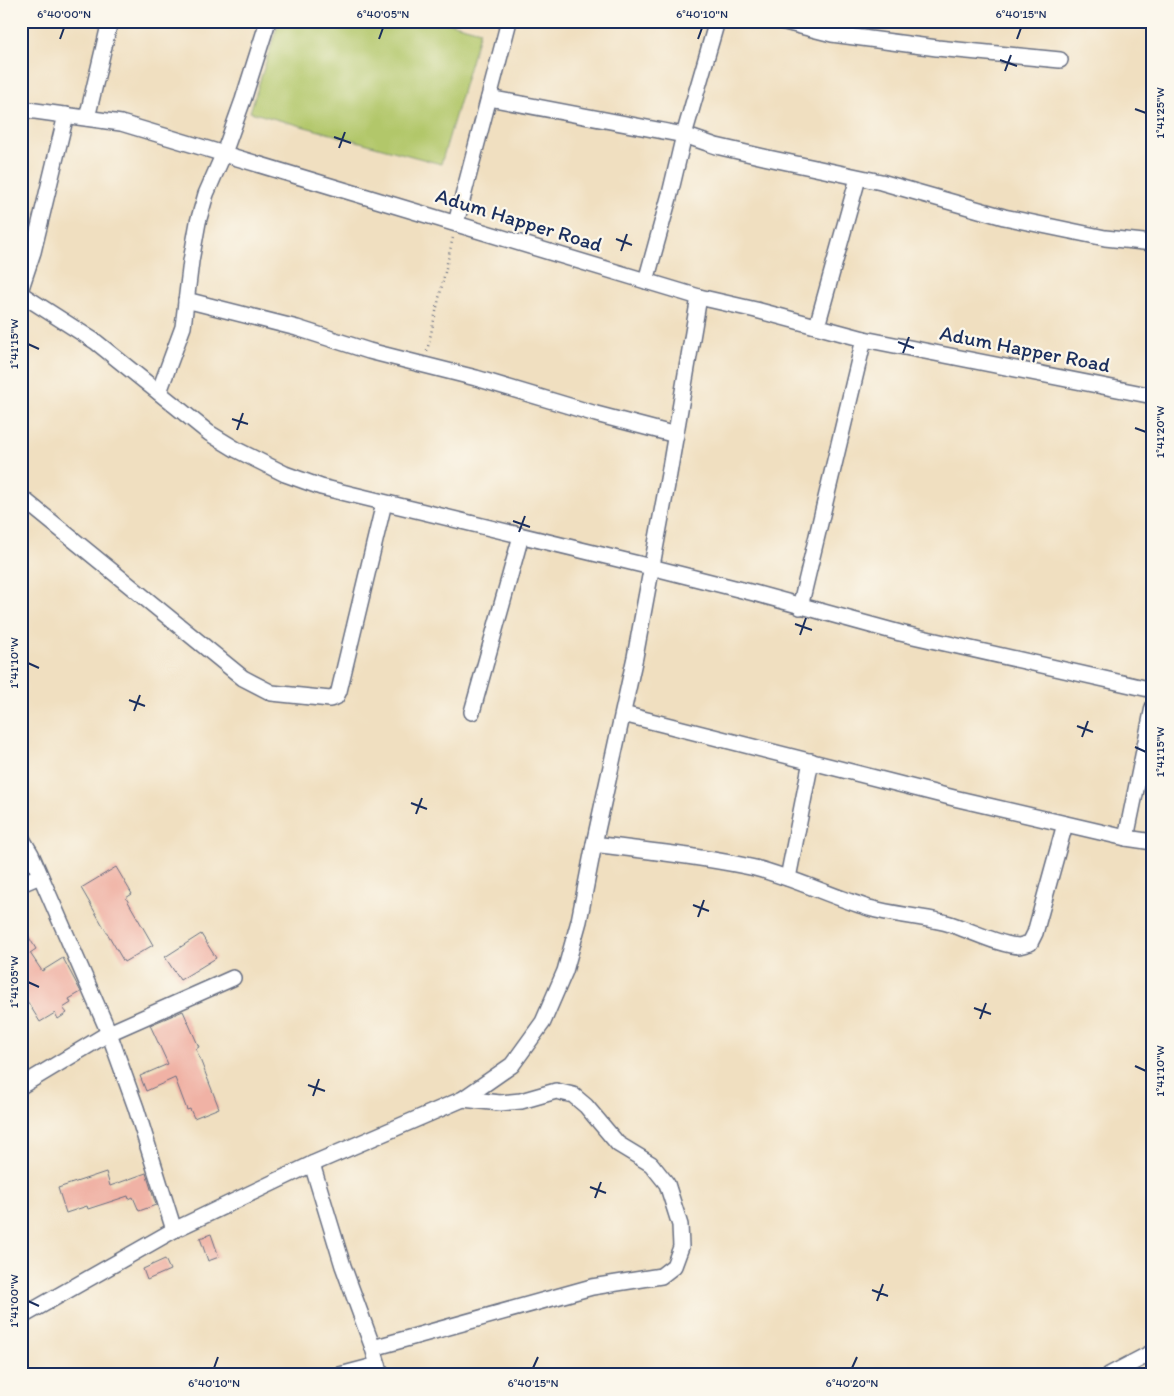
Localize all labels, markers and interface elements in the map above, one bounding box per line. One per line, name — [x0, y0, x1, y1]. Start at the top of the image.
text: 6°40'00"N — [37, 7, 91, 21]
text: 6°40'05"N — [357, 7, 409, 21]
text: 6°40'10"N — [676, 7, 728, 21]
text: 6°40'15"N — [995, 7, 1047, 21]
text: 1°41'25"W — [1153, 87, 1167, 139]
street label: Adum Happer Road — [433, 182, 606, 257]
text: 1°41'15"W — [7, 319, 21, 369]
street label: Adum Happer Road — [938, 320, 1113, 377]
text: 1°41'20"W — [1153, 406, 1167, 458]
text: 1°41'10"W — [7, 637, 21, 689]
text: 1°41'15"W — [1153, 727, 1167, 777]
text: 1°41'05"W — [7, 956, 21, 1008]
text: 1°41'10"W — [1153, 1045, 1167, 1097]
text: 1°41'00"W — [7, 1274, 21, 1328]
text: 6°40'10"N — [188, 1376, 240, 1390]
text: 6°40'15"N — [507, 1376, 559, 1390]
text: 6°40'20"N — [826, 1376, 878, 1390]

